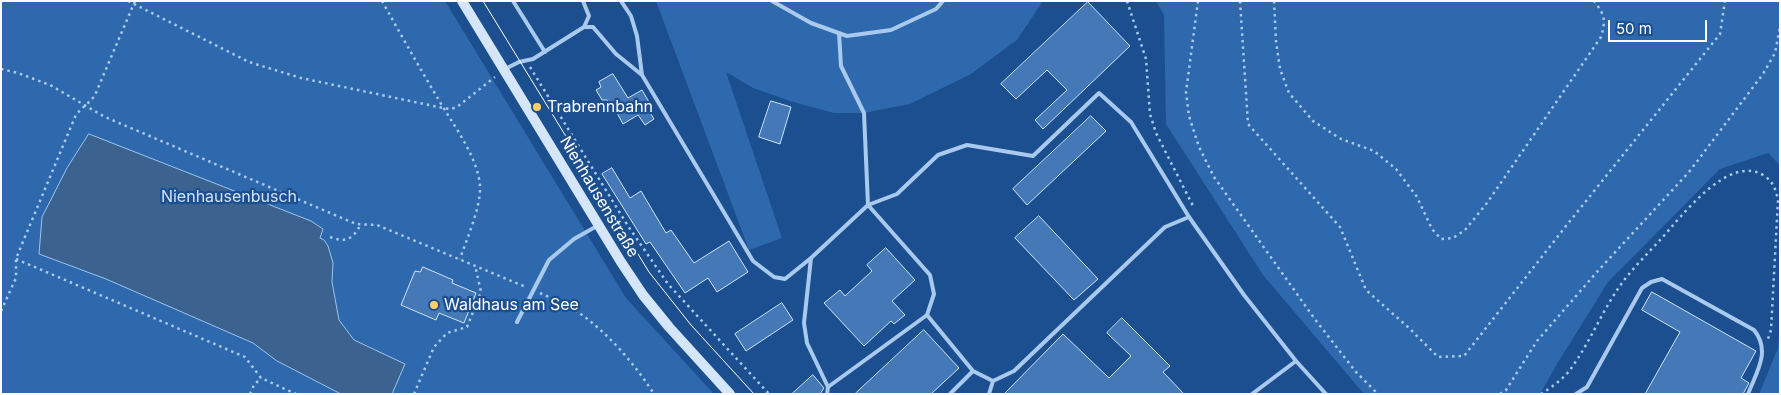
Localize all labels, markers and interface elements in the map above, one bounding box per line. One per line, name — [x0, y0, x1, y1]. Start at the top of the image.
scale bar — [1611, 10, 1710, 42]
text: 50 m — [1616, 19, 1652, 38]
place label: Trabrennbahn — [547, 97, 653, 117]
marker: Trabrennbahn — [531, 101, 543, 113]
street label: Nienhausenstraße — [555, 133, 643, 261]
park label: Nienhausenbusch — [161, 187, 297, 207]
place label: Waldhaus am See — [444, 295, 579, 315]
marker: Waldhaus am See — [428, 299, 440, 311]

